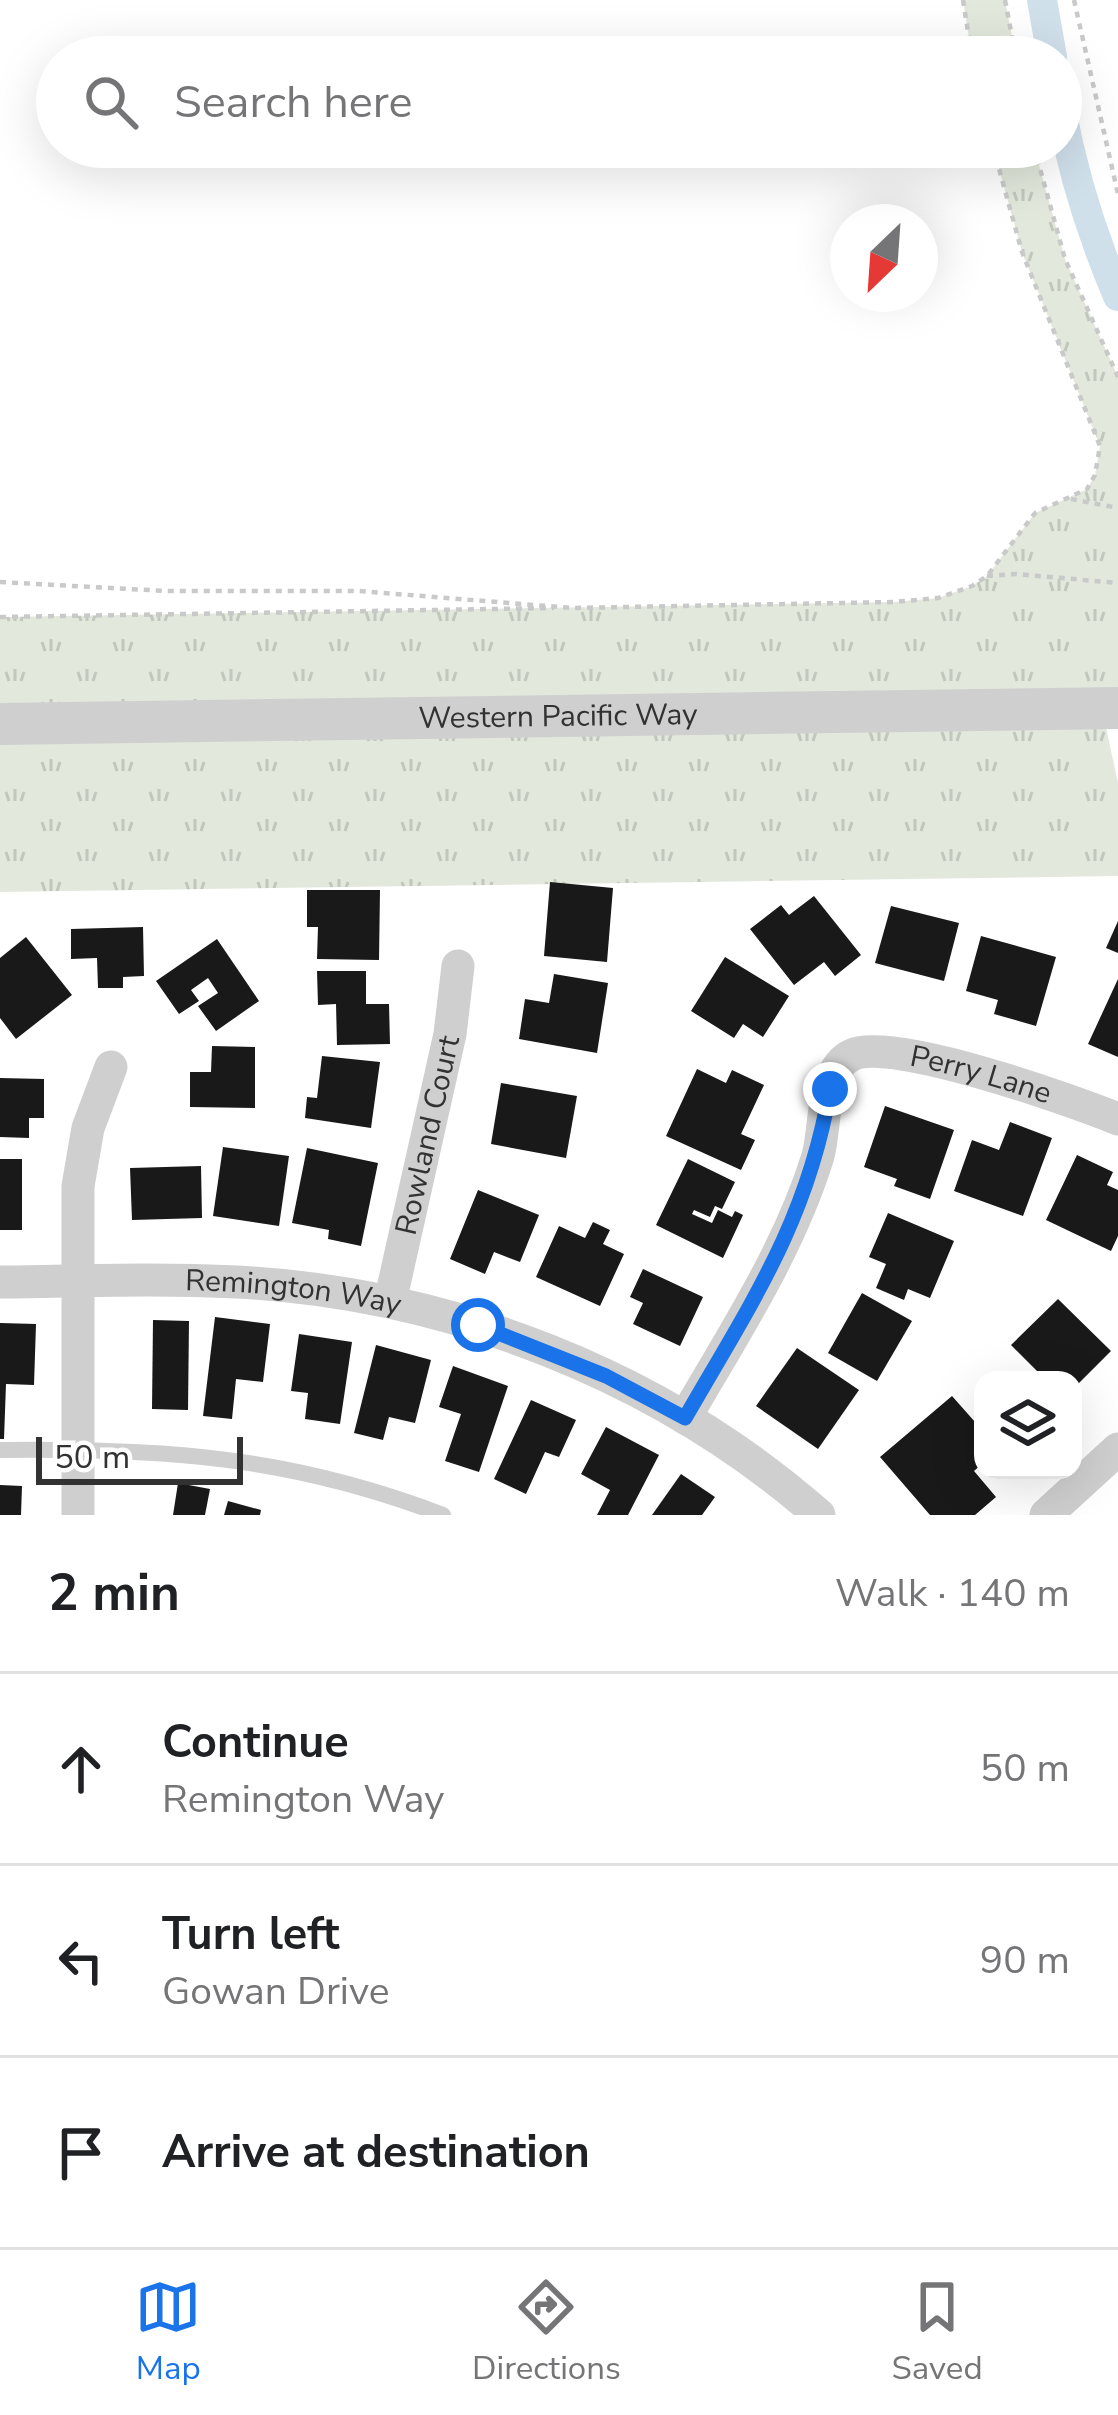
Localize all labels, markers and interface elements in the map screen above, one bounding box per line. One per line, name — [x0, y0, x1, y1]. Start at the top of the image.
search box — [36, 36, 1082, 168]
icon: search — [78, 69, 144, 135]
text: Search here — [174, 72, 413, 133]
north arrow — [830, 204, 938, 312]
street label: Western Pacific Way — [418, 694, 698, 739]
street label: Rowland Court — [385, 1031, 470, 1239]
street label: Perry Lane — [907, 1035, 1057, 1114]
route end — [803, 1062, 857, 1116]
street label: Remington Way — [185, 1260, 406, 1325]
route start — [451, 1298, 505, 1352]
map controls — [974, 1371, 1082, 1479]
button: layers — [974, 1371, 1082, 1479]
scale bar — [36, 1431, 243, 1484]
text: 50 m — [54, 1435, 130, 1480]
text: 2 min — [48, 1558, 180, 1628]
text: Walk · 140 m — [835, 1567, 1070, 1620]
text: Continue — [162, 1712, 349, 1773]
icon: ahead — [48, 1736, 114, 1802]
text: 50 m — [980, 1742, 1070, 1795]
text: Remington Way — [162, 1773, 444, 1826]
text: Turn left — [162, 1904, 340, 1965]
icon: left — [48, 1928, 114, 1994]
text: 90 m — [980, 1934, 1070, 1987]
text: Gowan Drive — [162, 1965, 389, 2018]
icon: arrive — [48, 2120, 114, 2186]
text: Arrive at destination — [162, 2122, 590, 2183]
tab: Map — [135, 2274, 201, 2391]
tab: Directions — [472, 2274, 621, 2391]
tab: Saved — [891, 2274, 983, 2391]

